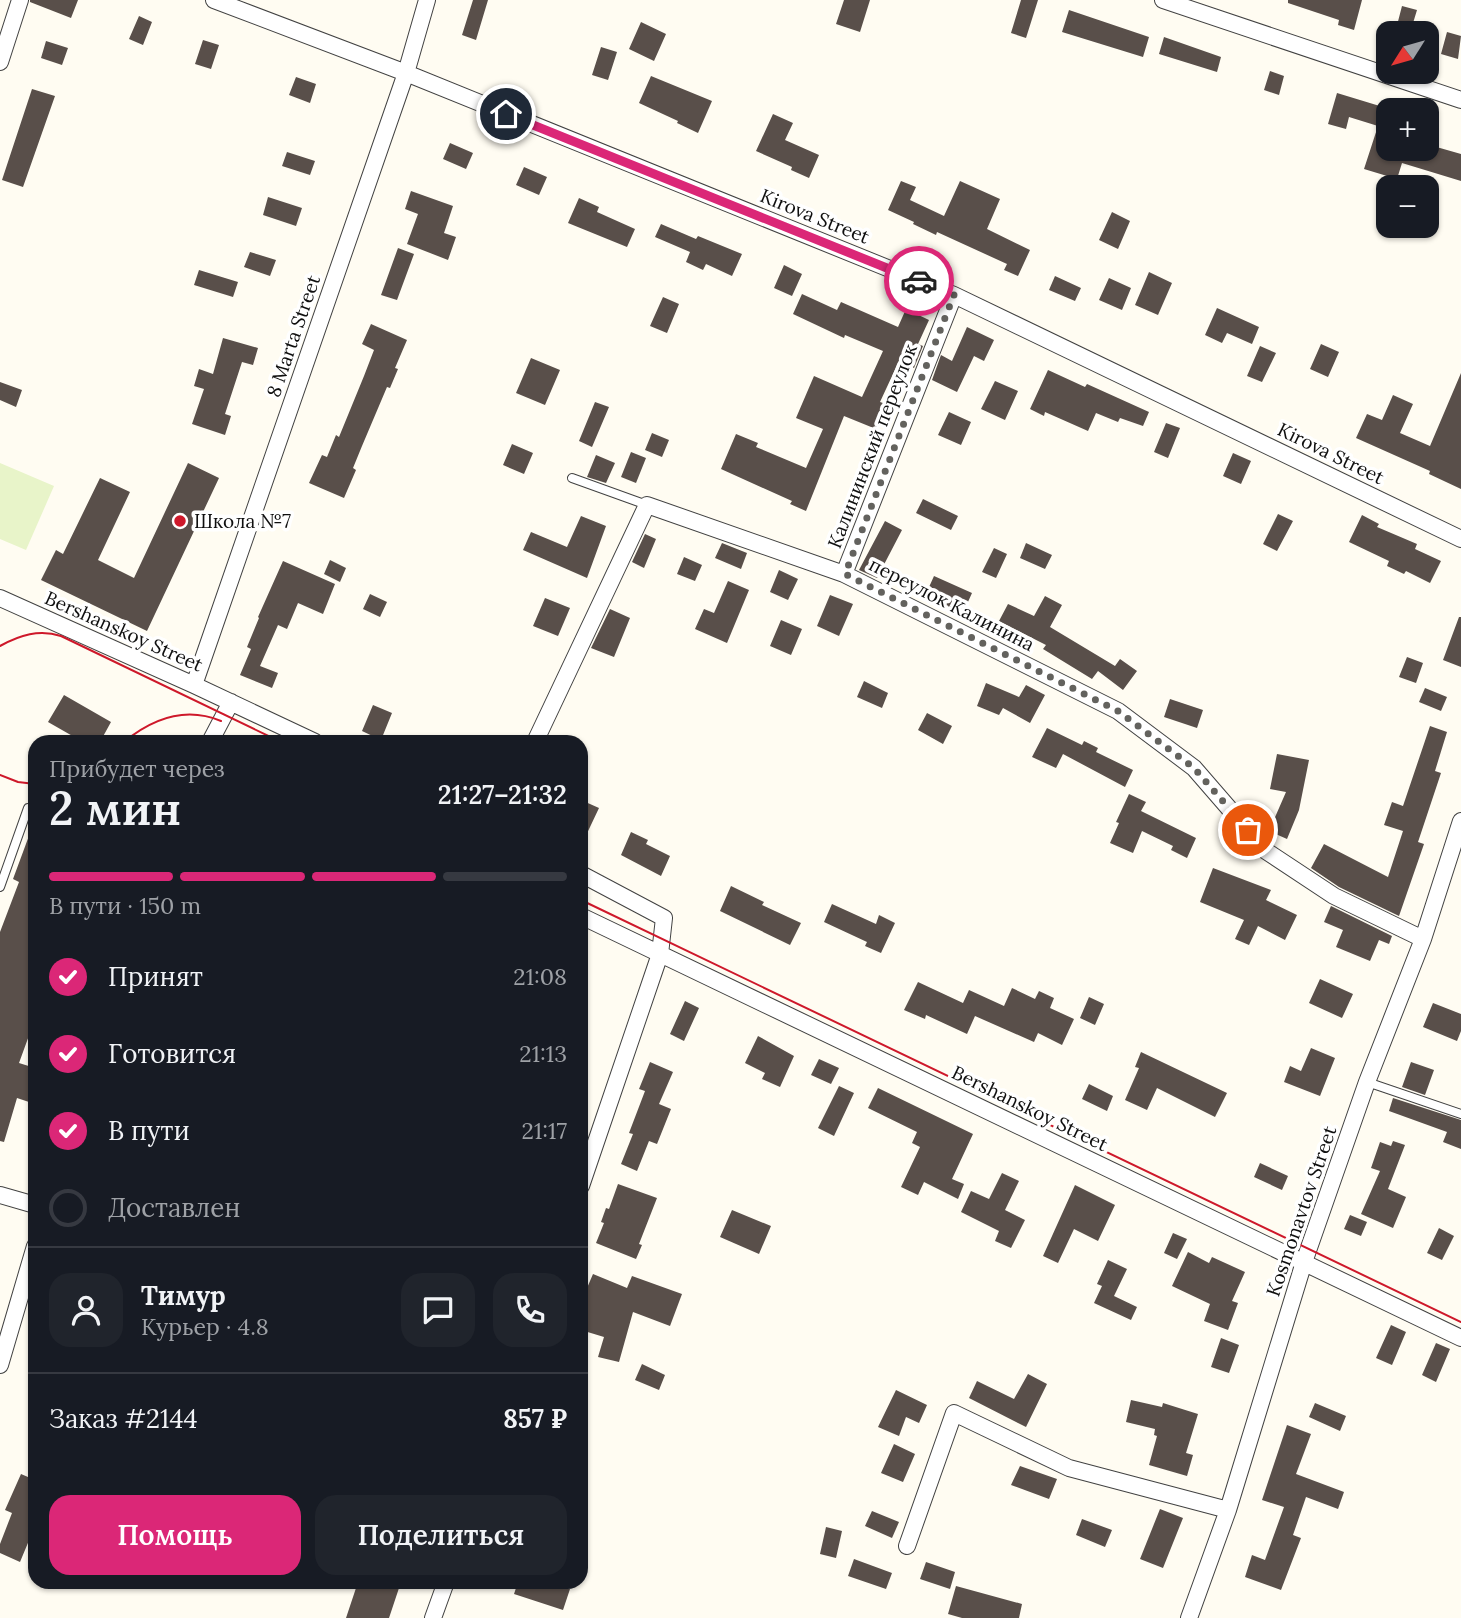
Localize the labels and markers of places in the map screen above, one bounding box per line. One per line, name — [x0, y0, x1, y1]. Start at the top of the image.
pin — [476, 84, 536, 144]
place label: Школа №7 — [194, 509, 291, 533]
marker: Школа №7 — [172, 513, 188, 529]
pin — [1218, 800, 1278, 860]

